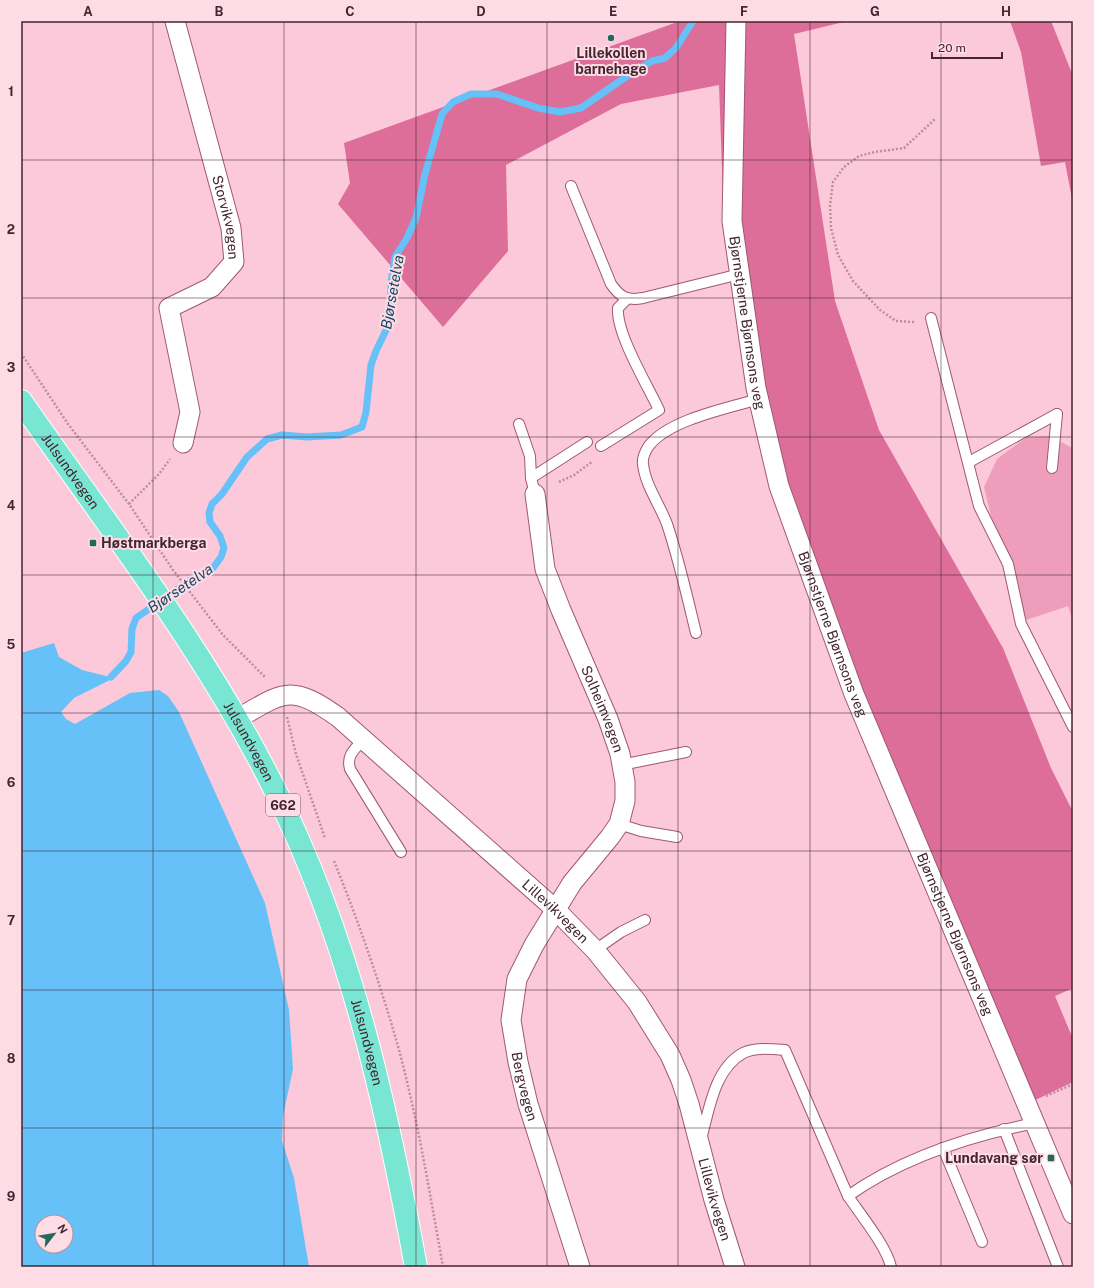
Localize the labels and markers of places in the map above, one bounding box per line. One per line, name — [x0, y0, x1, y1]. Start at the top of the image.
marker: Lillekollen barnehage — [606, 33, 616, 43]
place label: Lillekollen barnehage — [575, 45, 647, 77]
place label: Høstmarkberga — [101, 535, 206, 551]
marker: Høstmarkberga — [88, 538, 98, 548]
place label: Lundavang sør — [945, 1150, 1043, 1166]
marker: Lundavang sør — [1046, 1153, 1056, 1163]

